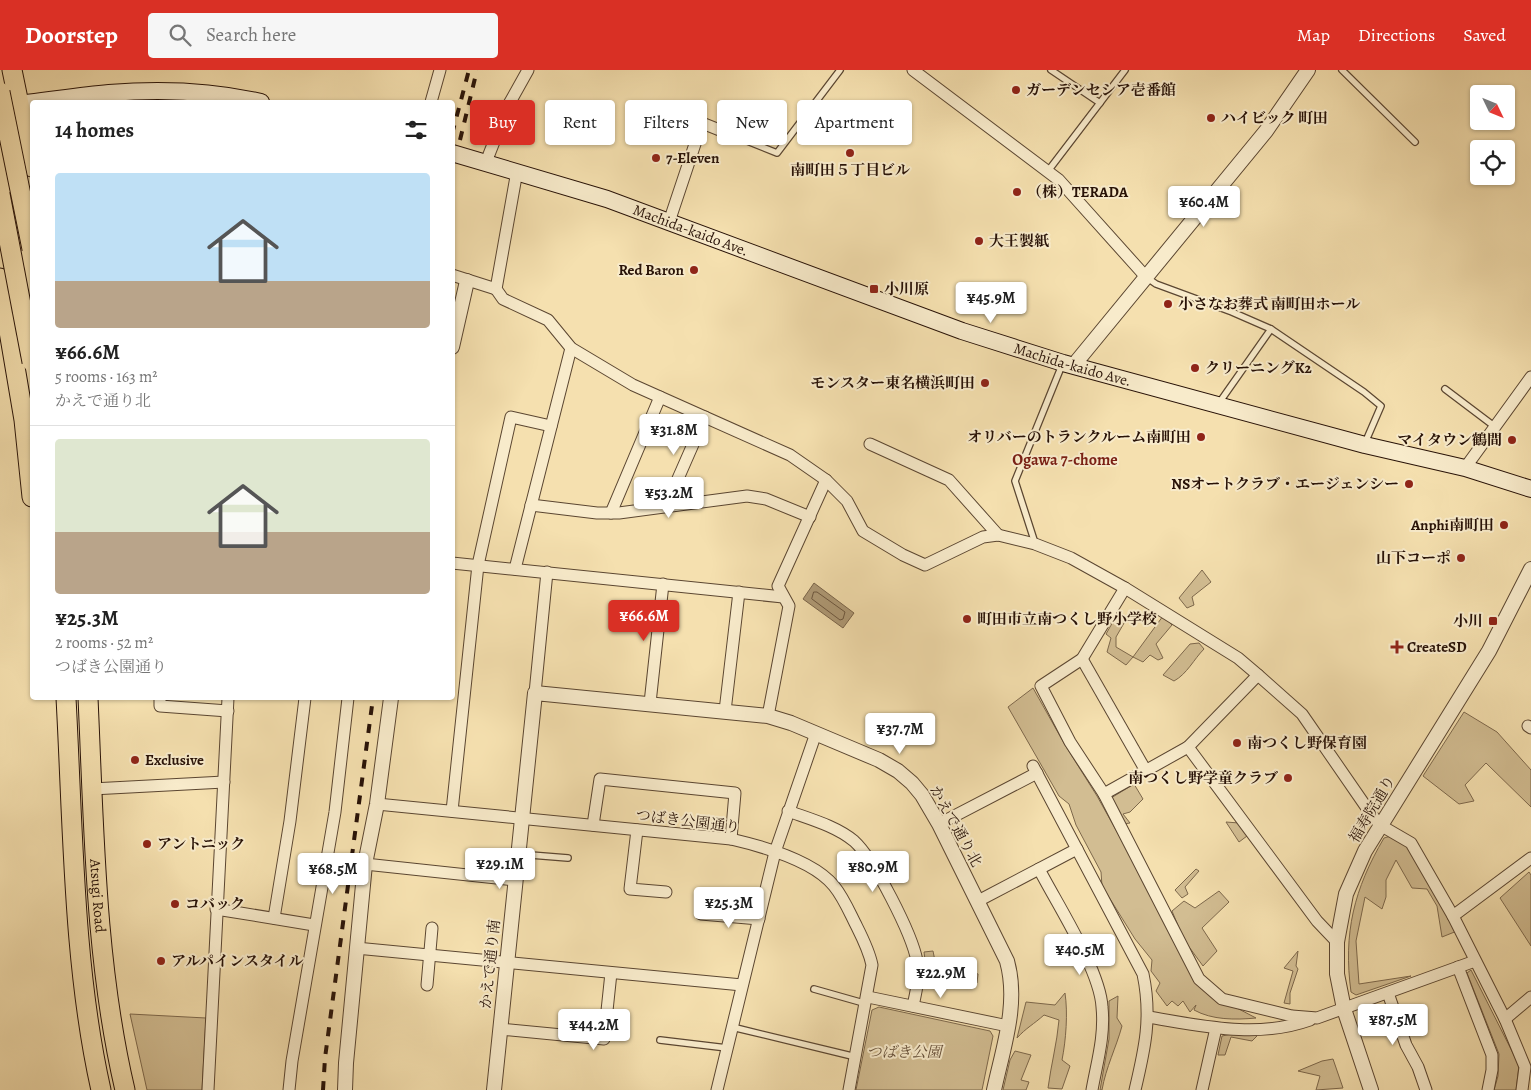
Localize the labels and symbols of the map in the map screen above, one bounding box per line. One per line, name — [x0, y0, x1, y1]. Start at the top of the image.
place label: ガーデンセシア壱番館 — [1026, 80, 1176, 100]
marker: ガーデンセシア壱番館 — [1010, 84, 1022, 96]
north arrow — [1470, 85, 1515, 130]
place label: ハイビック 町田 — [1221, 108, 1328, 128]
marker: ハイビック 町田 — [1205, 112, 1217, 124]
marker: 南町田５丁目ビル — [844, 147, 856, 159]
place label: 7-Eleven — [666, 148, 720, 168]
marker: 7-Eleven — [650, 152, 662, 164]
place label: 南町田５丁目ビル — [790, 160, 910, 180]
place label: （株）TERADA — [1027, 182, 1129, 202]
marker: （株）TERADA — [1011, 186, 1023, 198]
pin: ¥60.4M — [1163, 186, 1245, 228]
street label: Machida-kaido Ave. — [630, 200, 751, 261]
place label: 大王製紙 — [989, 231, 1049, 251]
marker: 大王製紙 — [973, 235, 985, 247]
place label: Red Baron — [618, 260, 685, 280]
marker: Red Baron — [688, 264, 700, 276]
place label: 小川原 — [884, 279, 929, 299]
pin: ¥45.9M — [950, 282, 1032, 324]
marker: 小川原 — [868, 283, 880, 295]
place label: 小さなお葬式 南町田ホール — [1178, 294, 1360, 314]
marker: 小さなお葬式 南町田ホール — [1162, 298, 1174, 310]
street label: Machida-kaido Ave. — [1011, 338, 1134, 391]
place label: クリーニングK2 — [1205, 358, 1313, 378]
marker: クリーニングK2 — [1189, 362, 1201, 374]
place label: モンスター東名横浜町田 — [810, 373, 975, 393]
marker: モンスター東名横浜町田 — [979, 377, 991, 389]
pin: ¥31.8M — [633, 414, 715, 456]
place label: オリバーのトランクルーム南町田 — [967, 427, 1191, 447]
place label: マイタウン鶴間 — [1397, 430, 1502, 450]
marker: オリバーのトランクルーム南町田 — [1195, 431, 1207, 443]
marker: マイタウン鶴間 — [1506, 434, 1518, 446]
district label: Ogawa 7-chome — [1012, 449, 1118, 471]
place label: NSオートクラブ・エージェンシー — [1171, 474, 1399, 494]
pin: ¥53.2M — [628, 476, 710, 519]
marker: NSオートクラブ・エージェンシー — [1403, 478, 1415, 490]
place label: Anphi南町田 — [1410, 515, 1494, 535]
marker: Anphi南町田 — [1498, 519, 1510, 531]
place label: 山下コーポ — [1376, 548, 1451, 568]
marker: 山下コーポ — [1455, 552, 1467, 564]
pin: ¥66.6M — [603, 600, 685, 642]
place label: 町田市立南つくし野小学校 — [977, 609, 1157, 629]
place label: 小川 — [1453, 611, 1483, 631]
marker: 町田市立南つくし野小学校 — [961, 613, 973, 625]
marker: 小川 — [1487, 615, 1499, 627]
place label: CreateSD — [1407, 637, 1467, 657]
marker: CreateSD — [1391, 641, 1403, 653]
pin: ¥37.7M — [859, 712, 941, 755]
place label: 南つくし野保育園 — [1247, 733, 1367, 753]
marker: 南つくし野保育園 — [1231, 737, 1243, 749]
place label: Exclusive — [145, 750, 204, 770]
marker: Exclusive — [129, 754, 141, 766]
place label: 南つくし野学童クラブ — [1128, 768, 1278, 788]
marker: 南つくし野学童クラブ — [1282, 772, 1294, 784]
street label: 福寿院通り — [1344, 772, 1400, 846]
street label: かえで通り北 — [925, 782, 987, 870]
street label: つばき公園通り — [635, 805, 741, 837]
place label: アントニック — [157, 834, 245, 854]
marker: アントニック — [141, 838, 153, 850]
pin: ¥29.1M — [459, 848, 541, 890]
pin: ¥80.9M — [832, 850, 914, 893]
pin: ¥68.5M — [292, 852, 374, 895]
street label: Atsugi Road — [85, 857, 111, 934]
pin: ¥25.3M — [688, 886, 770, 929]
place label: コバック — [185, 894, 245, 914]
marker: コバック — [169, 898, 181, 910]
street label: かえで通り南 — [475, 918, 505, 1010]
pin: ¥40.5M — [1039, 934, 1121, 976]
place label: アルパインスタイル — [171, 951, 304, 971]
marker: アルパインスタイル — [155, 955, 167, 967]
pin: ¥22.9M — [900, 956, 982, 999]
pin: ¥87.5M — [1352, 1004, 1434, 1046]
pin: ¥44.2M — [553, 1008, 635, 1051]
park label: つばき公園 — [866, 1042, 944, 1062]

